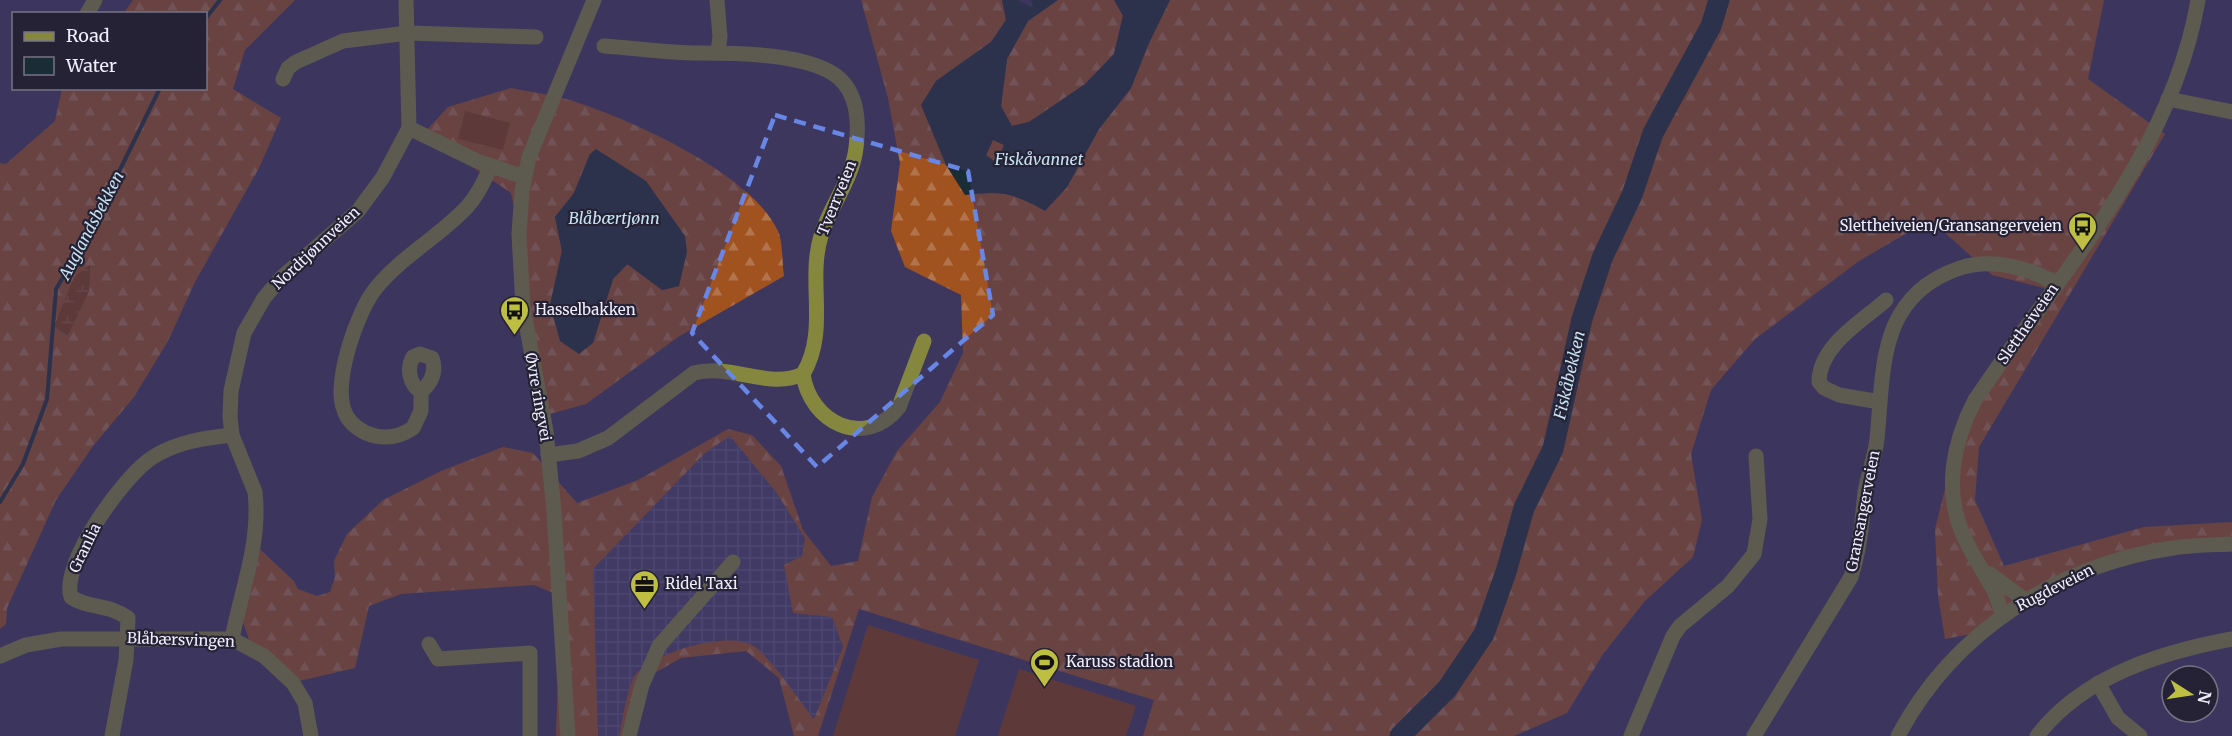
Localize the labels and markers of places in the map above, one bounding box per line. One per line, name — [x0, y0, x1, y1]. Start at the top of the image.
bus stop icon: Slettheiveien/Gransangerveien — [2067, 210, 2099, 252]
place label: Slettheiveien/Gransangerveien — [1839, 216, 2062, 235]
bus stop icon: Hasselbakken — [498, 294, 530, 336]
place label: Hasselbakken — [535, 300, 636, 319]
office icon: Ridel Taxi — [628, 568, 660, 610]
place label: Ridel Taxi — [665, 574, 738, 593]
sports icon: Karuss stadion — [1029, 646, 1061, 688]
place label: Karuss stadion — [1066, 652, 1173, 671]

